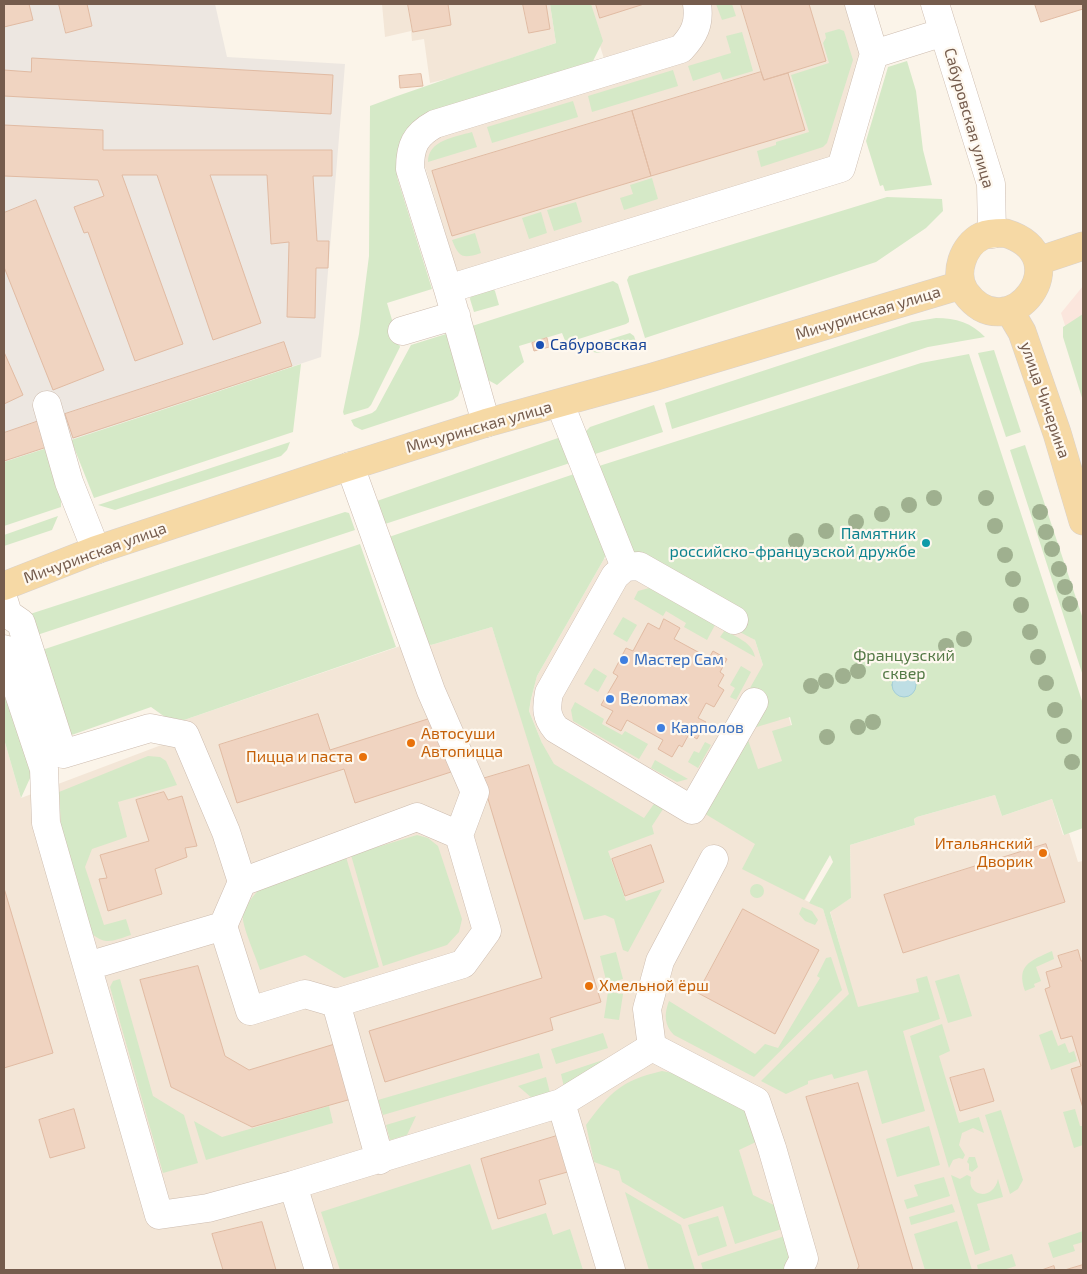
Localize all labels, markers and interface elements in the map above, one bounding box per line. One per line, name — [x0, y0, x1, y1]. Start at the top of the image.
street label: Сабуровская улица — [940, 46, 998, 190]
street label: Мичуринская улица — [793, 282, 943, 344]
place label: Сабуровская — [550, 335, 647, 355]
marker: Сабуровская — [534, 339, 546, 351]
street label: улица Чичерина — [1016, 339, 1074, 461]
street label: Мичуринская улица — [404, 397, 554, 457]
street label: Мичуринская улица — [21, 518, 169, 588]
place label: Памятник российско-французской дружбе — [670, 524, 916, 562]
marker: Памятник российско-французской дружбе — [920, 537, 932, 549]
park label: Французский сквер — [853, 646, 955, 684]
place label: Мастер Сам — [634, 650, 724, 670]
marker: Мастер Сам — [618, 654, 630, 666]
place label: Велоmax — [620, 689, 688, 709]
marker: Велоmax — [604, 693, 616, 705]
place label: Карполов — [671, 718, 744, 738]
marker: Карполов — [655, 722, 667, 734]
place label: Автосуши Автопицца — [421, 724, 503, 762]
marker: Автосуши Автопицца — [405, 737, 417, 749]
place label: Пицца и паста — [246, 747, 353, 767]
marker: Пицца и паста — [357, 751, 369, 763]
place label: Итальянский Дворик — [935, 834, 1033, 872]
marker: Итальянский Дворик — [1037, 847, 1049, 859]
place label: Хмельной ёрш — [599, 976, 709, 996]
marker: Хмельной ёрш — [583, 980, 595, 992]

